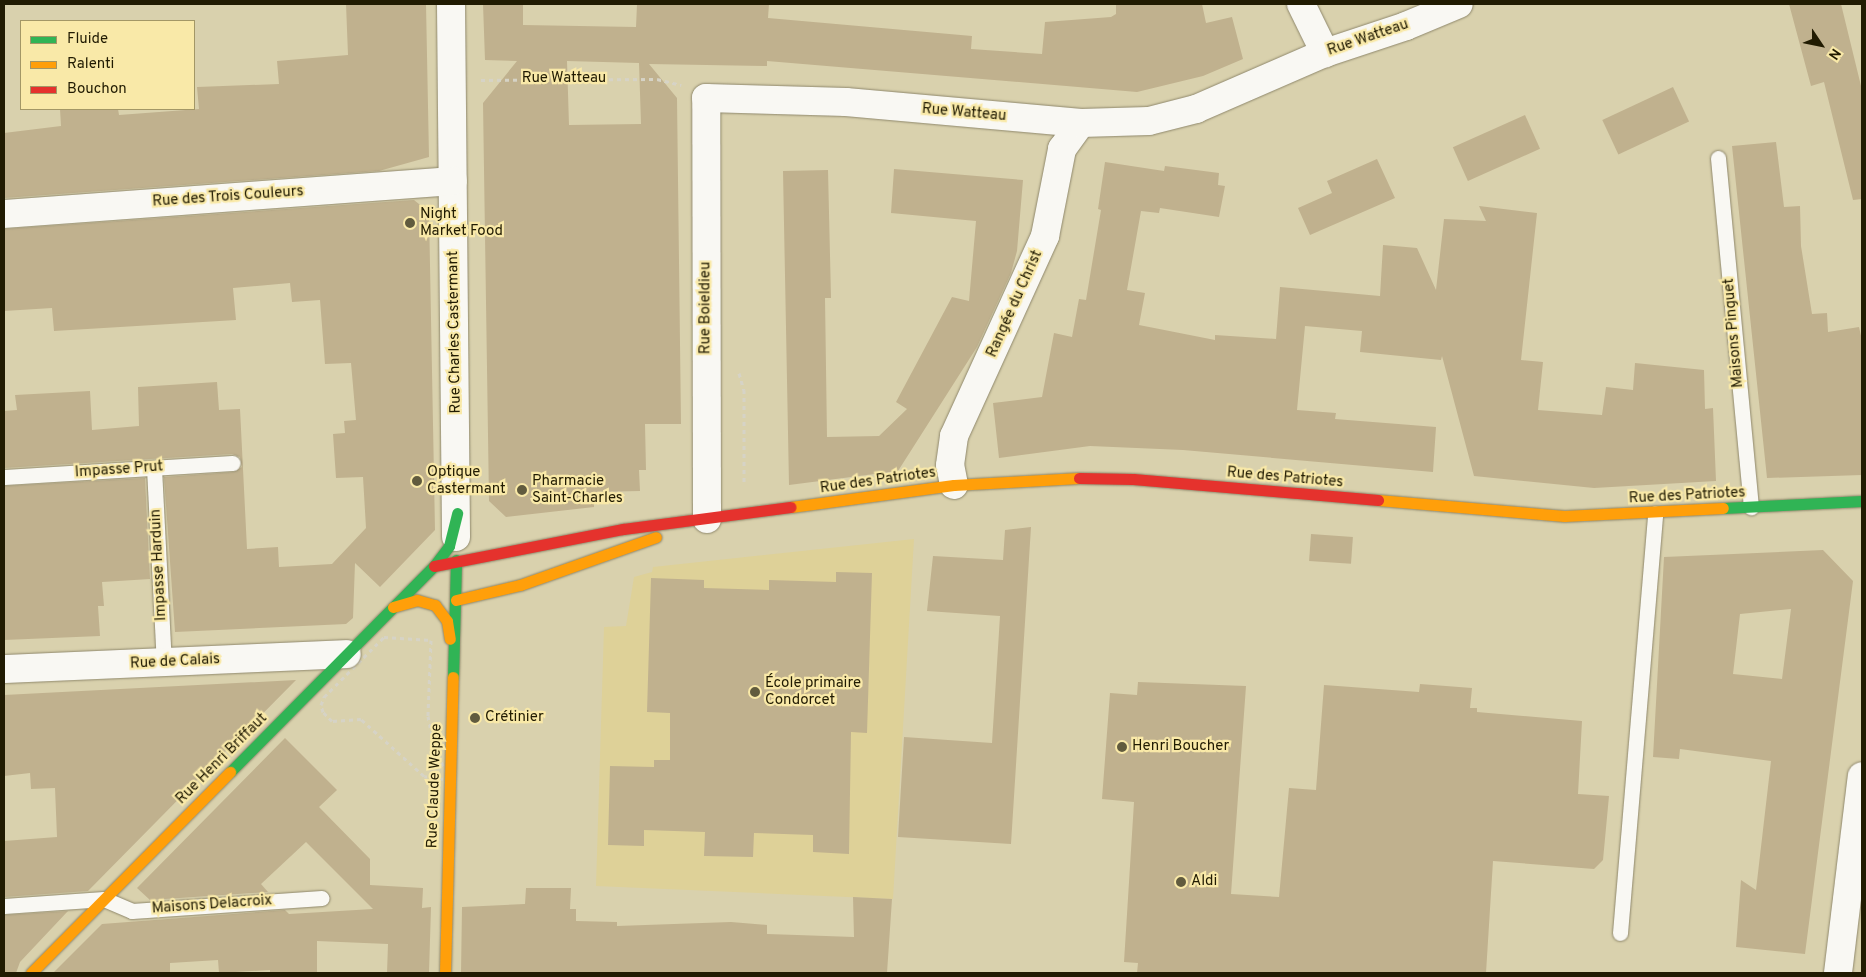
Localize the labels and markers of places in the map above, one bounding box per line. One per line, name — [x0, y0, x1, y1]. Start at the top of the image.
place label: Night Market Food — [420, 205, 503, 240]
marker: Night Market Food — [404, 217, 416, 229]
place label: Optique Castermant — [427, 463, 506, 498]
place label: Pharmacie Saint-Charles — [532, 472, 623, 507]
marker: Optique Castermant — [411, 475, 423, 487]
marker: Pharmacie Saint-Charles — [516, 484, 528, 496]
place label: École primaire Condorcet — [765, 674, 861, 709]
marker: École primaire Condorcet — [749, 686, 761, 698]
place label: Crétinier — [485, 709, 544, 727]
marker: Crétinier — [469, 712, 481, 724]
place label: Henri Boucher — [1132, 738, 1229, 756]
marker: Henri Boucher — [1116, 741, 1128, 753]
place label: Aldi — [1191, 873, 1217, 891]
marker: Aldi — [1175, 876, 1187, 888]

